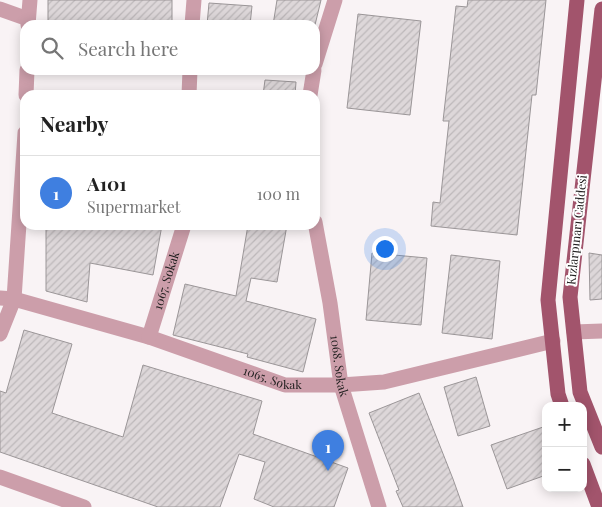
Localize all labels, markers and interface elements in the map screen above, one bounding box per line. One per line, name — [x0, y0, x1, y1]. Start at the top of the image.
search box — [20, 20, 320, 75]
icon: search — [38, 34, 66, 62]
text: Search here — [78, 35, 178, 61]
text: Nearby — [40, 109, 109, 137]
text: A101 — [87, 170, 126, 196]
street label: Kızlarpınarı Caddesi — [562, 174, 590, 286]
text: 1 — [53, 183, 59, 204]
text: 100 m — [257, 183, 300, 204]
text: Supermarket — [87, 196, 181, 217]
your location — [372, 236, 398, 262]
street label: 1067. Sokak — [149, 249, 182, 312]
street label: 1068. Sokak — [327, 334, 353, 399]
street label: 1065. Sokak — [241, 362, 302, 392]
map controls — [542, 402, 587, 492]
button: + — [542, 402, 587, 447]
pin: 1 — [312, 430, 344, 471]
button: − — [542, 447, 587, 492]

